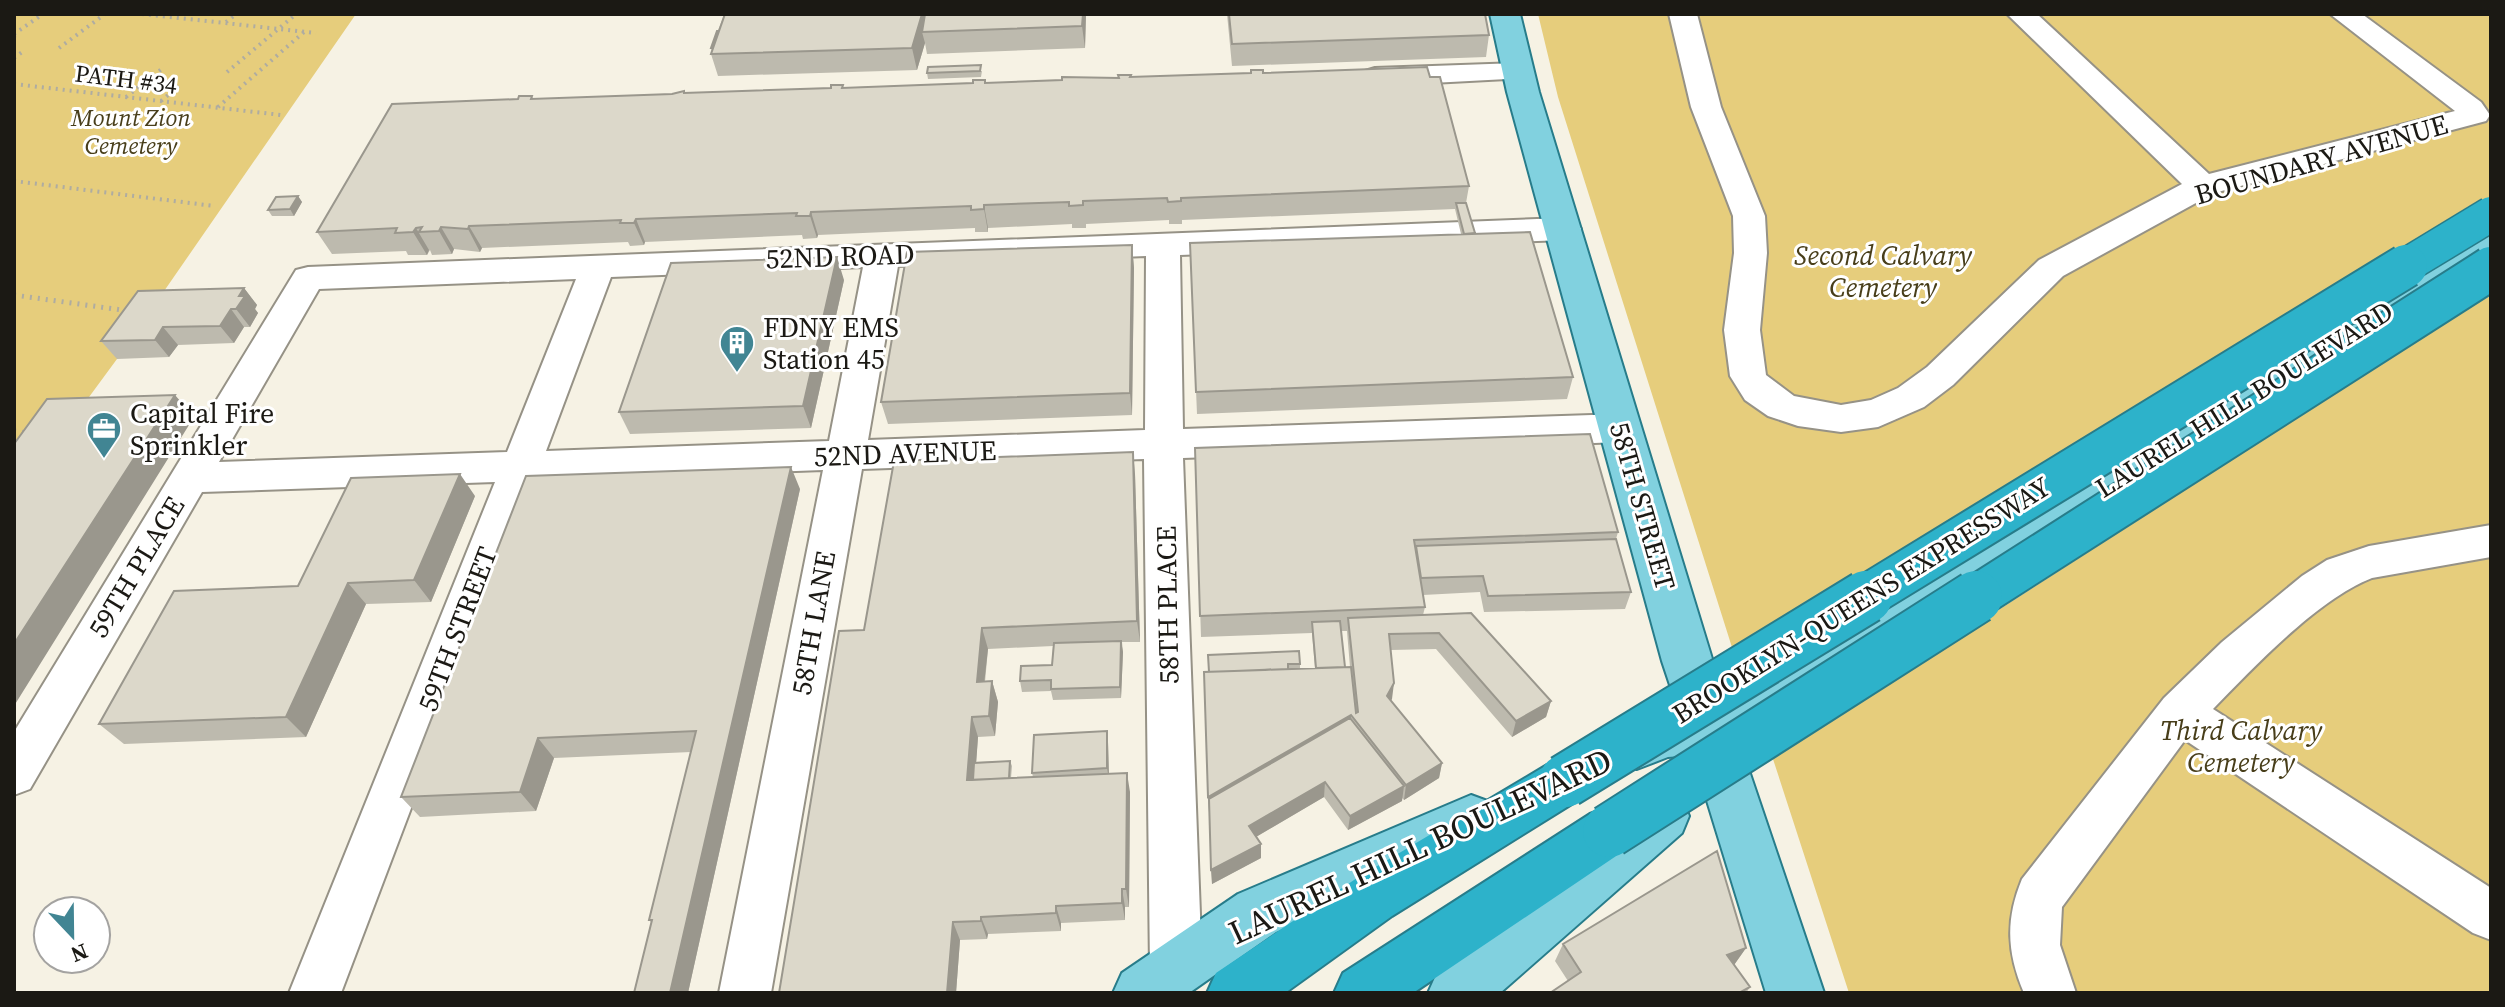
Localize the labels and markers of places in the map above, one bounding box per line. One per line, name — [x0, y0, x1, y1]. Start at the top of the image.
place label: FDNY EMS Station 45 — [763, 308, 899, 378]
building icon: FDNY EMS Station 45 — [718, 324, 756, 374]
place label: Capital Fire Sprinkler — [130, 394, 274, 464]
office icon: Capital Fire Sprinkler — [85, 410, 123, 460]

